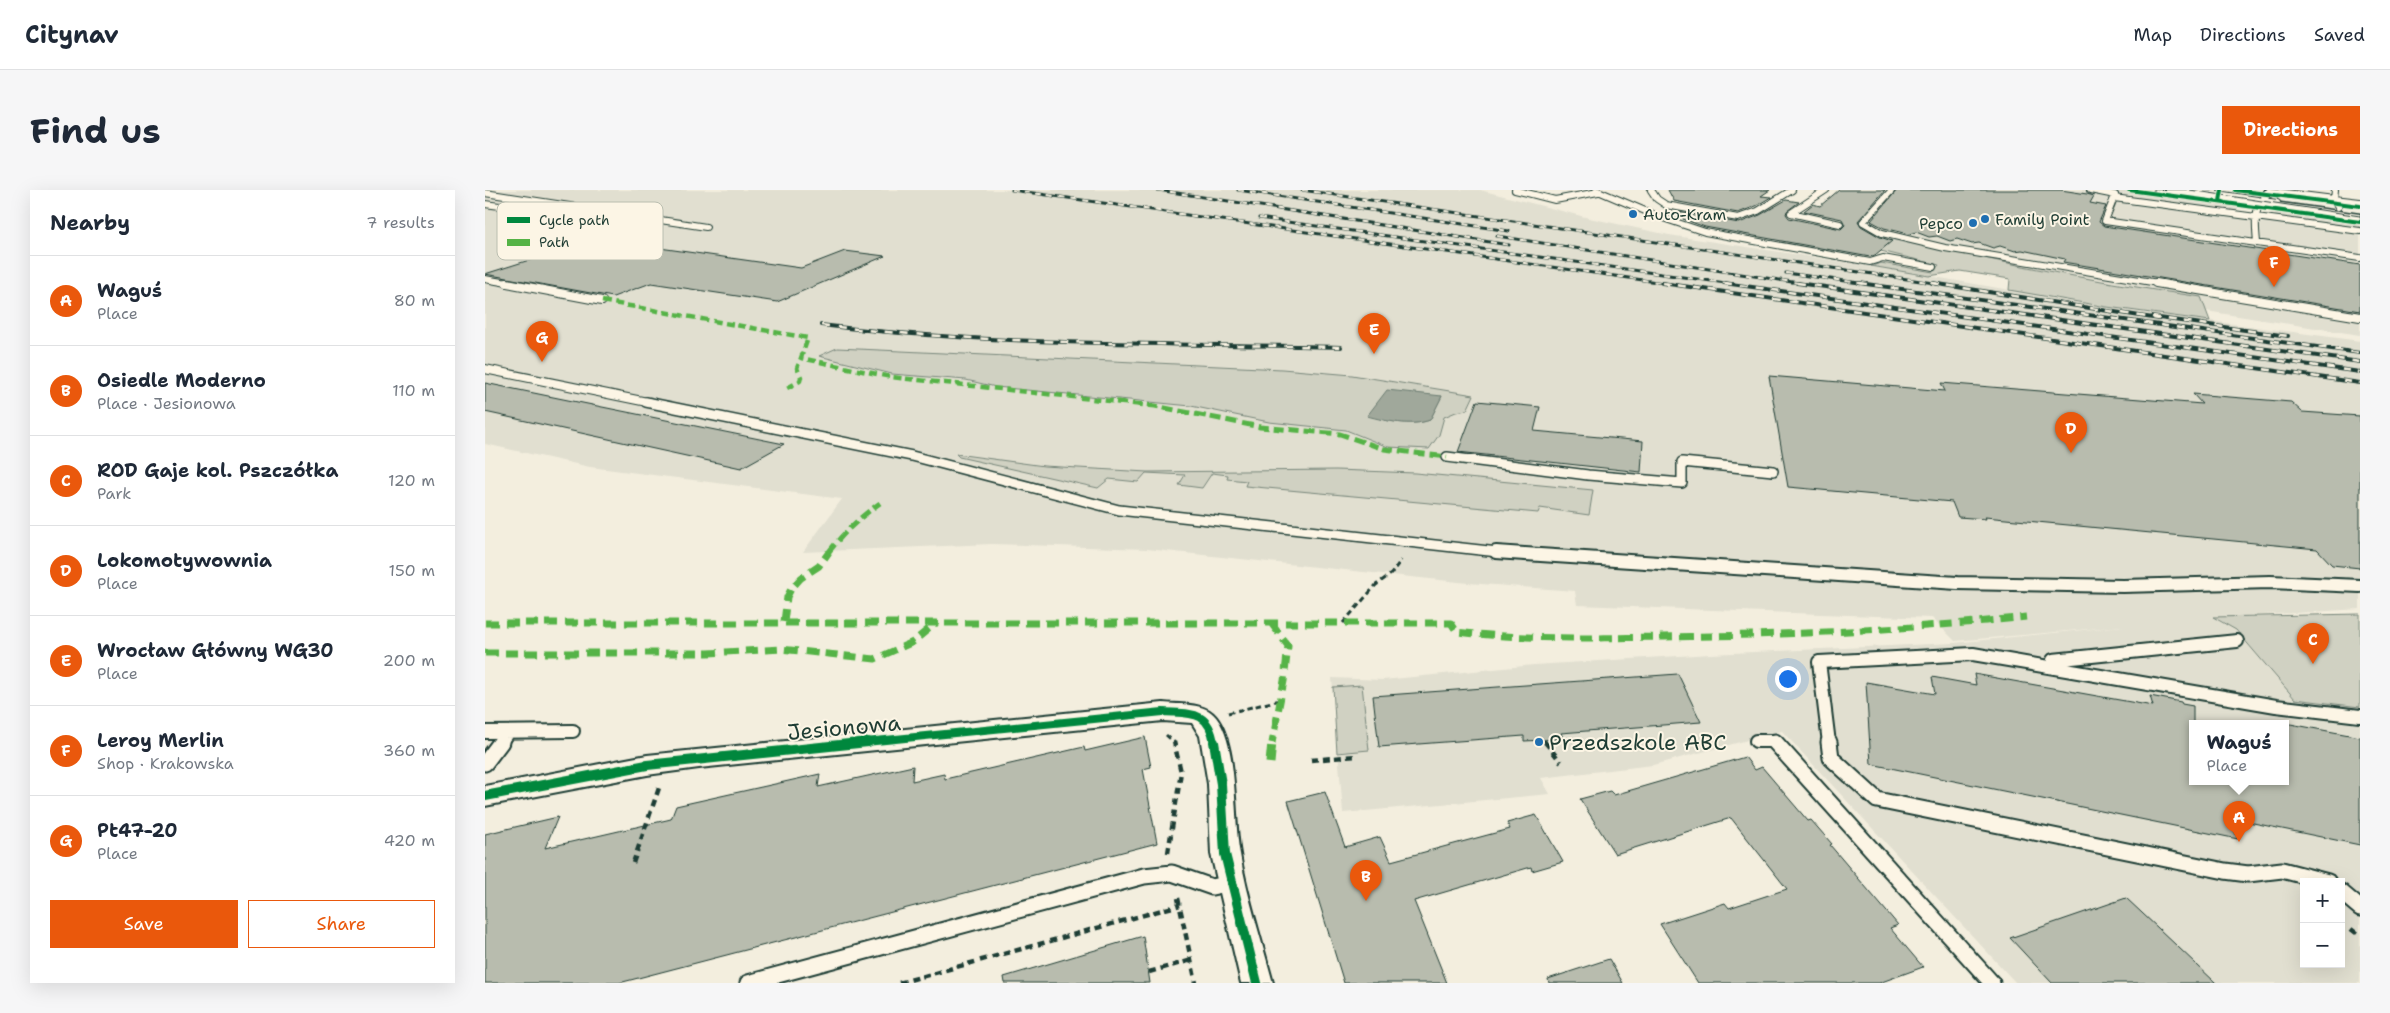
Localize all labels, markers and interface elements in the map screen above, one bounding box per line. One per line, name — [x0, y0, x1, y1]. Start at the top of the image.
text: Citynav — [25, 19, 119, 51]
text: Map — [2134, 23, 2172, 47]
text: Directions — [2200, 23, 2286, 47]
text: Saved — [2314, 23, 2365, 47]
button: Directions — [2222, 106, 2360, 154]
text: Find us — [30, 107, 161, 154]
legend — [497, 202, 663, 260]
place label: Auto-Kram — [1643, 204, 1727, 225]
marker: Auto-Kram — [1627, 208, 1639, 220]
text: Nearby — [50, 209, 130, 237]
place label: Family Point — [1995, 209, 2090, 230]
text: Cycle path — [539, 211, 610, 229]
text: 7 results — [366, 212, 435, 233]
place label: Pepco — [1919, 213, 1963, 234]
marker: Family Point — [1979, 213, 1991, 225]
marker: Pepco — [1967, 217, 1979, 229]
text: Path — [539, 233, 570, 251]
pin: F — [2258, 246, 2290, 287]
text: Waguś — [97, 278, 162, 303]
text: A — [60, 290, 72, 311]
text: 80 m — [394, 290, 435, 311]
text: Place — [97, 303, 138, 324]
pin: E — [1358, 313, 1390, 354]
pin: G — [526, 321, 558, 362]
text: Osiedle Moderno — [97, 368, 266, 393]
text: B — [61, 380, 71, 401]
text: 110 m — [392, 380, 435, 401]
text: Place · Jesionowa — [97, 393, 236, 414]
pin: D — [2055, 412, 2087, 453]
text: ROD Gaje kol. Pszczółka — [97, 458, 338, 483]
text: C — [61, 470, 71, 491]
text: 120 m — [388, 470, 435, 491]
text: Park — [97, 483, 131, 504]
text: Lokomotywownia — [97, 548, 272, 573]
text: D — [60, 560, 72, 581]
text: 150 m — [388, 560, 435, 581]
text: Place — [97, 573, 138, 594]
pin: C — [2297, 623, 2329, 664]
text: Wrocław Główny WG30 — [97, 638, 334, 663]
text: E — [61, 650, 71, 671]
text: 200 m — [383, 650, 435, 671]
text: Place — [97, 663, 138, 684]
your location — [1775, 666, 1801, 692]
street label: Jesionowa — [786, 708, 902, 747]
popup — [2189, 720, 2289, 785]
text: Leroy Merlin — [97, 728, 224, 753]
place label: Przedszkole ABC — [1549, 728, 1727, 757]
text: Waguś — [2206, 730, 2272, 755]
marker: Przedszkole ABC — [1533, 736, 1545, 748]
text: F — [61, 740, 71, 761]
text: 360 m — [383, 740, 435, 761]
text: Shop · Krakowska — [97, 753, 234, 774]
text: Place — [2206, 755, 2247, 776]
pin: A — [2223, 801, 2255, 842]
text: Pt47-20 — [97, 818, 178, 843]
text: G — [60, 830, 72, 851]
text: 420 m — [384, 830, 435, 851]
text: Place — [97, 843, 138, 864]
pin: B — [1350, 860, 1382, 901]
map controls — [2300, 878, 2345, 968]
button: + — [2300, 878, 2345, 923]
button: Save — [50, 900, 238, 948]
button: Share — [248, 900, 435, 948]
button: − — [2300, 923, 2345, 968]

